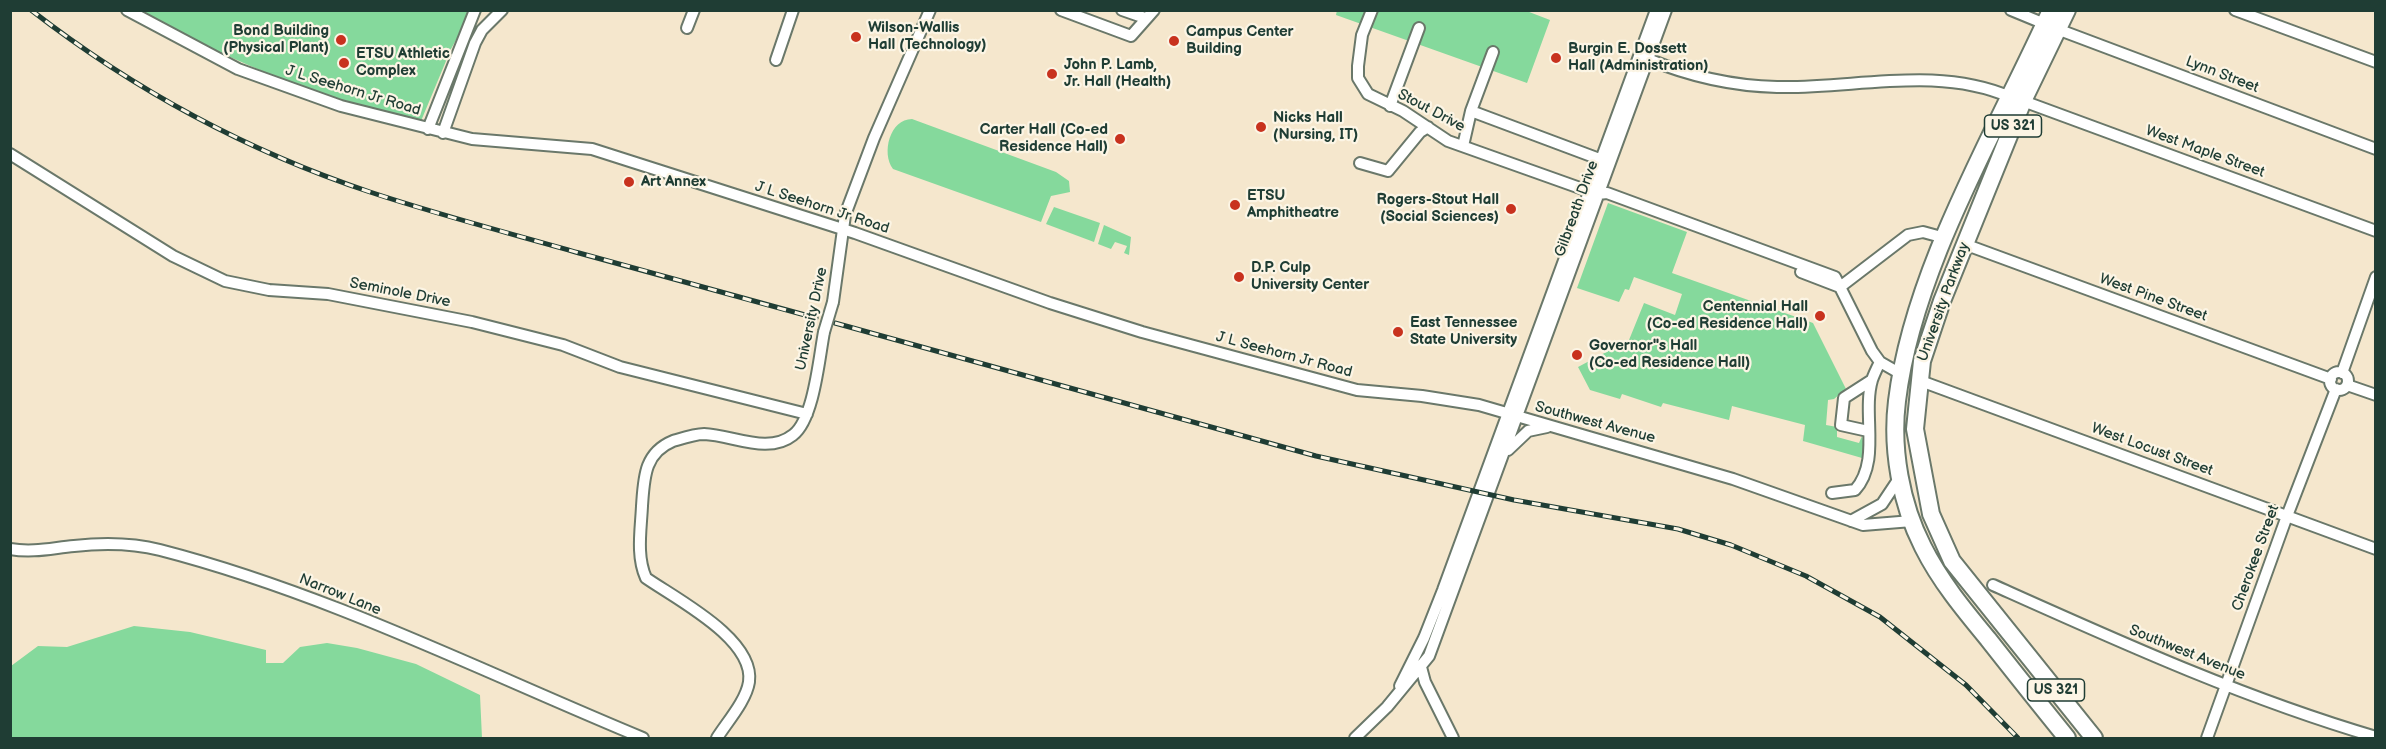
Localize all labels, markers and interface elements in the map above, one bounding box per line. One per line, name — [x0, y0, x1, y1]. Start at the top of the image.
place label: Wilson-Wallis Hall (Technology) — [868, 19, 986, 54]
place label: Bond Building (Physical Plant) — [223, 22, 329, 57]
place label: Campus Center Building — [1186, 23, 1294, 58]
marker: Wilson-Wallis Hall (Technology) — [849, 30, 863, 44]
marker: Bond Building (Physical Plant) — [334, 33, 348, 47]
marker: Campus Center Building — [1167, 34, 1181, 48]
place label: Burgin E. Dossett Hall (Administration) — [1568, 40, 1709, 75]
place label: ETSU Athletic Complex — [356, 45, 450, 80]
marker: Burgin E. Dossett Hall (Administration) — [1549, 51, 1563, 65]
street label: Lynn Street — [2183, 53, 2261, 97]
marker: ETSU Athletic Complex — [337, 56, 351, 70]
place label: John P. Lamb, Jr. Hall (Health) — [1064, 56, 1171, 91]
street label: J L Seehorn Jr Road — [283, 62, 423, 120]
marker: John P. Lamb, Jr. Hall (Health) — [1045, 67, 1059, 81]
street label: Stout Drive — [1394, 86, 1468, 136]
place label: Nicks Hall (Nursing, IT) — [1273, 109, 1358, 144]
road number: US 321 — [1984, 115, 2042, 137]
marker: Nicks Hall (Nursing, IT) — [1254, 120, 1268, 134]
place label: Carter Hall (Co-ed Residence Hall) — [980, 121, 1108, 156]
street label: West Maple Street — [2143, 122, 2267, 182]
marker: Carter Hall (Co-ed Residence Hall) — [1113, 132, 1127, 146]
street label: Gilbreath Drive — [1551, 158, 1603, 260]
place label: Art Annex — [641, 173, 706, 191]
marker: Art Annex — [622, 175, 636, 189]
street label: J L Seehorn Jr Road — [753, 178, 891, 238]
place label: ETSU Amphitheatre — [1247, 187, 1339, 222]
place label: Rogers-Stout Hall (Social Sciences) — [1376, 191, 1499, 226]
marker: ETSU Amphitheatre — [1228, 198, 1242, 212]
marker: Rogers-Stout Hall (Social Sciences) — [1504, 202, 1518, 216]
street label: University Parkway — [1914, 240, 1974, 364]
place label: D.P. Culp University Center — [1251, 259, 1369, 294]
street label: University Drive — [792, 266, 832, 372]
marker: D.P. Culp University Center — [1232, 270, 1246, 284]
street label: West Pine Street — [2097, 270, 2209, 326]
street label: Seminole Drive — [348, 274, 452, 312]
place label: Centennial Hall (Co-ed Residence Hall) — [1647, 298, 1808, 333]
marker: Centennial Hall (Co-ed Residence Hall) — [1813, 309, 1827, 323]
place label: East Tennessee State University — [1410, 314, 1517, 349]
marker: East Tennessee State University — [1391, 325, 1405, 339]
street label: J L Seehorn Jr Road — [1214, 328, 1354, 382]
place label: Governor"s Hall (Co-ed Residence Hall) — [1589, 337, 1750, 372]
marker: Governor"s Hall (Co-ed Residence Hall) — [1570, 348, 1584, 362]
street label: Southwest Avenue — [1533, 398, 1657, 448]
street label: West Locust Street — [2089, 420, 2215, 480]
street label: Cherokee Street — [2228, 502, 2284, 614]
street label: Narrow Lane — [296, 570, 384, 620]
street label: Southwest Avenue — [2126, 621, 2248, 685]
road number: US 321 — [2028, 679, 2084, 701]

